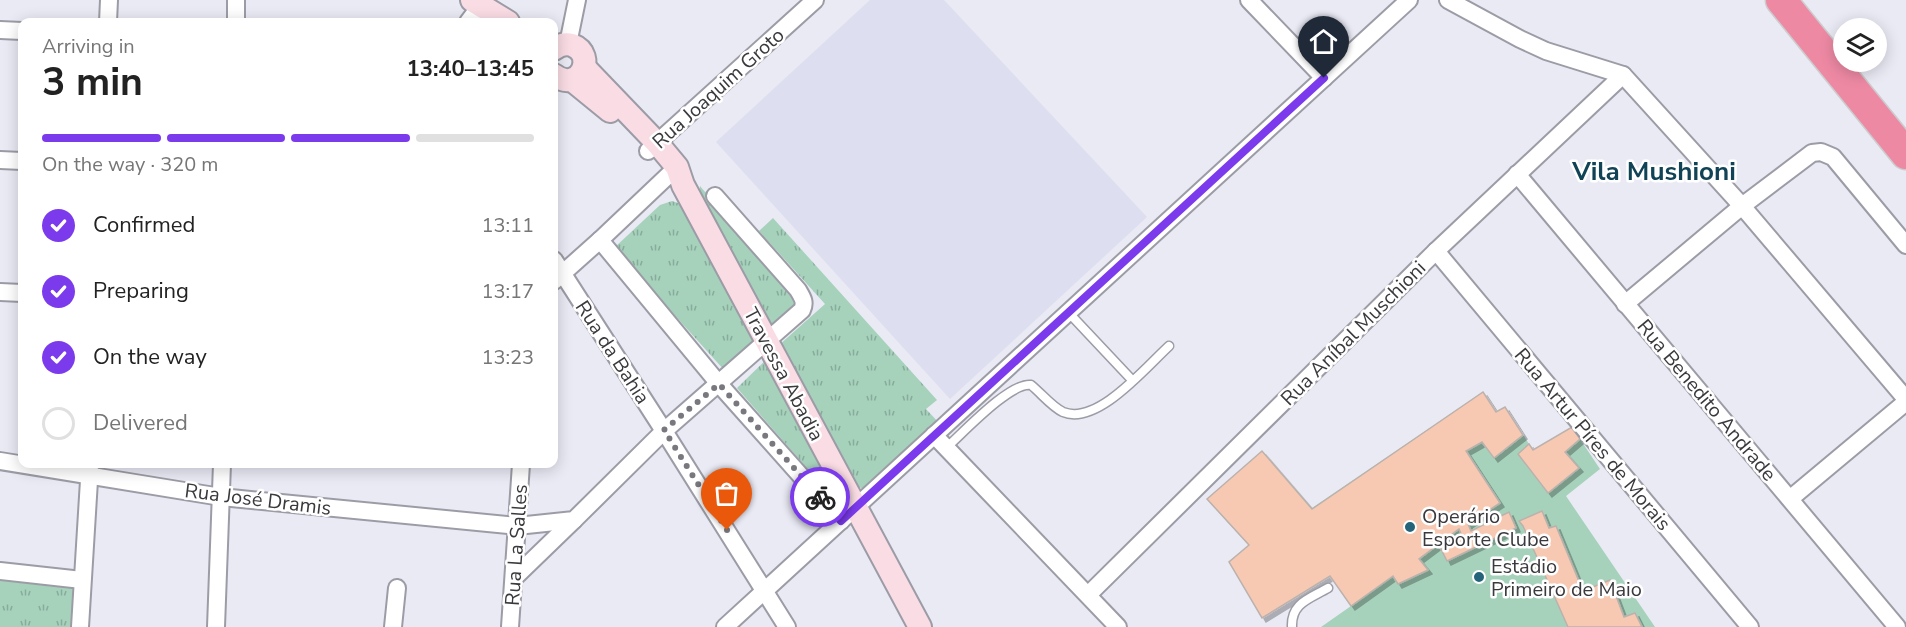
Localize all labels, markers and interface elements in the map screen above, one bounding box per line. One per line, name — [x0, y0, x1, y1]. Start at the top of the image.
pin — [1298, 16, 1349, 78]
map controls — [1833, 18, 1887, 72]
button: layers — [1833, 18, 1887, 72]
street label: Rua Joaquim Groto — [647, 22, 790, 155]
icon: home — [1307, 25, 1340, 58]
text: Arriving in — [42, 33, 135, 60]
text: 13:40–13:45 — [406, 54, 534, 84]
text: 3 min — [42, 56, 143, 109]
text: On the way · 320 m — [42, 151, 218, 178]
district label: Vila Mushioni — [1571, 154, 1736, 189]
icon: check — [42, 209, 75, 242]
text: Confirmed — [93, 210, 195, 240]
text: 13:11 — [481, 212, 534, 239]
street label: Rua Aníbal Muschioni — [1275, 255, 1432, 412]
icon: check — [42, 275, 75, 308]
text: Preparing — [93, 276, 189, 306]
text: 13:17 — [481, 278, 534, 305]
street label: Rua da Bahia — [569, 295, 656, 409]
street label: Travessa Abadia — [737, 303, 830, 446]
street label: Rua Benedito Andrade — [1631, 314, 1782, 487]
icon: check — [42, 341, 75, 374]
text: On the way — [93, 342, 207, 372]
street label: Rua Artur Píres de Morais — [1508, 342, 1677, 536]
text: 13:23 — [481, 344, 534, 371]
text: Delivered — [93, 408, 188, 438]
courier — [790, 467, 850, 527]
pin — [701, 468, 752, 530]
street label: Rua José Dramis — [183, 477, 333, 522]
icon: bag — [710, 477, 743, 510]
icon: bike — [804, 481, 837, 514]
street label: Rua La Salles — [499, 483, 534, 607]
place label: Operário Esporte Clube — [1422, 503, 1549, 553]
marker: Operário Esporte Clube — [1403, 520, 1417, 534]
place label: Estádio Primeiro de Maio — [1491, 553, 1642, 603]
marker: Estádio Primeiro de Maio — [1472, 570, 1486, 584]

